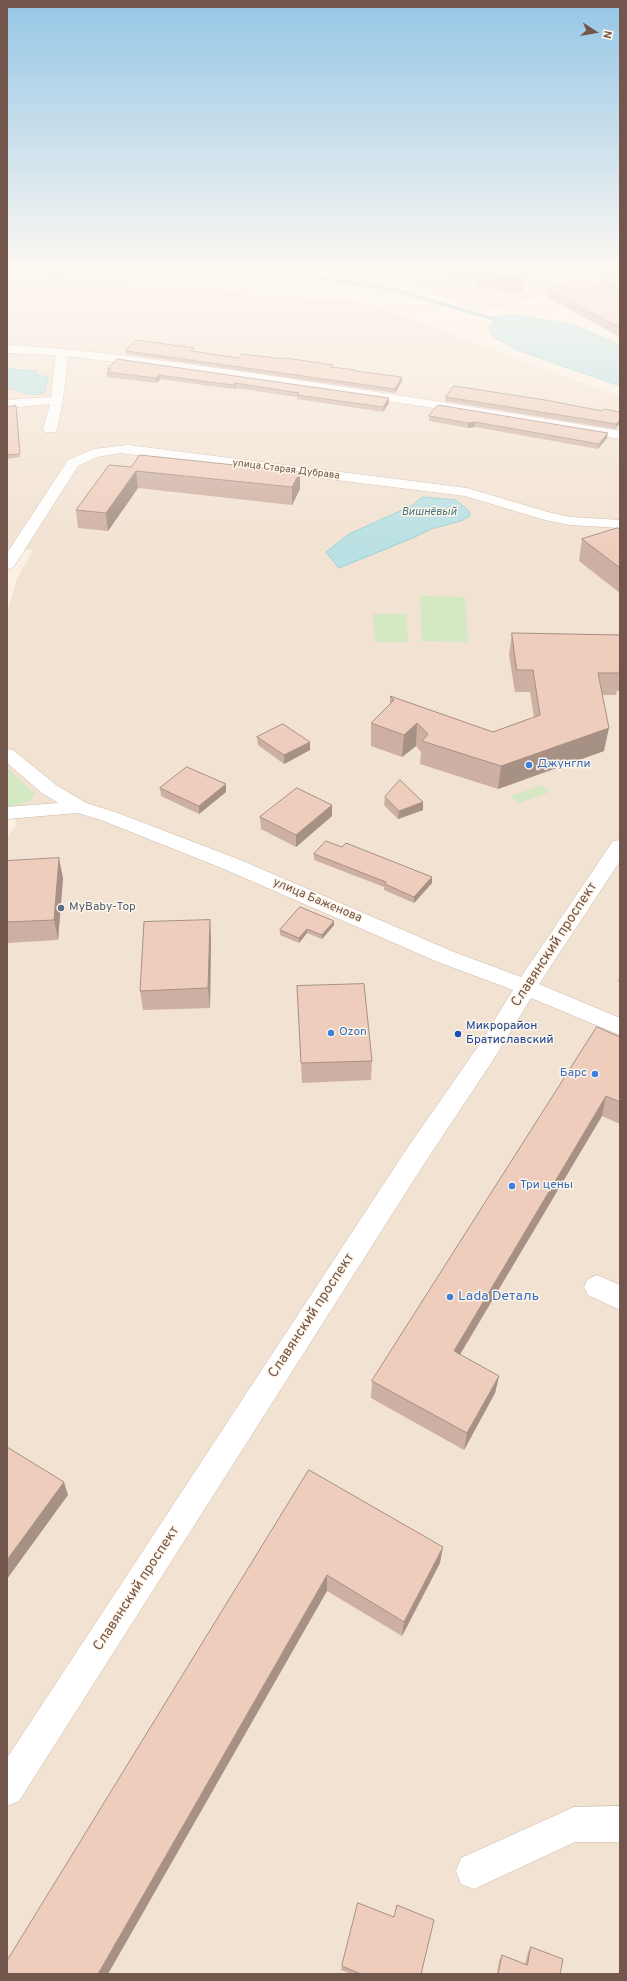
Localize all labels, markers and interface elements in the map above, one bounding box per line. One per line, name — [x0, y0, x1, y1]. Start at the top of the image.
north arrow — [575, 12, 615, 52]
text: N — [599, 29, 614, 40]
street label: улица Старая Дубрава — [232, 457, 340, 483]
water label: Вишнёвый — [401, 506, 457, 520]
place label: Джунгли — [537, 758, 591, 772]
marker: Джунгли — [524, 760, 534, 770]
street label: улица Баженова — [270, 876, 364, 926]
street label: Славянский проспект — [508, 880, 602, 1010]
place label: MyBaby-Top — [69, 901, 136, 915]
marker: MyBaby-Top — [56, 903, 66, 913]
place label: Микрорайон Братиславский — [466, 1020, 553, 1048]
place label: Ozon — [339, 1026, 367, 1040]
marker: Ozon — [326, 1028, 336, 1038]
marker: Микрорайон Братиславский — [453, 1029, 463, 1039]
place label: Барс — [560, 1067, 587, 1081]
marker: Барс — [590, 1069, 600, 1079]
place label: Три цены — [520, 1179, 573, 1193]
marker: Три цены — [507, 1181, 517, 1191]
street label: Славянский проспект — [265, 1251, 359, 1381]
place label: Lada Dеталь — [458, 1289, 539, 1305]
marker: Lada Dеталь — [445, 1292, 455, 1302]
street label: Славянский проспект — [90, 1524, 184, 1654]

